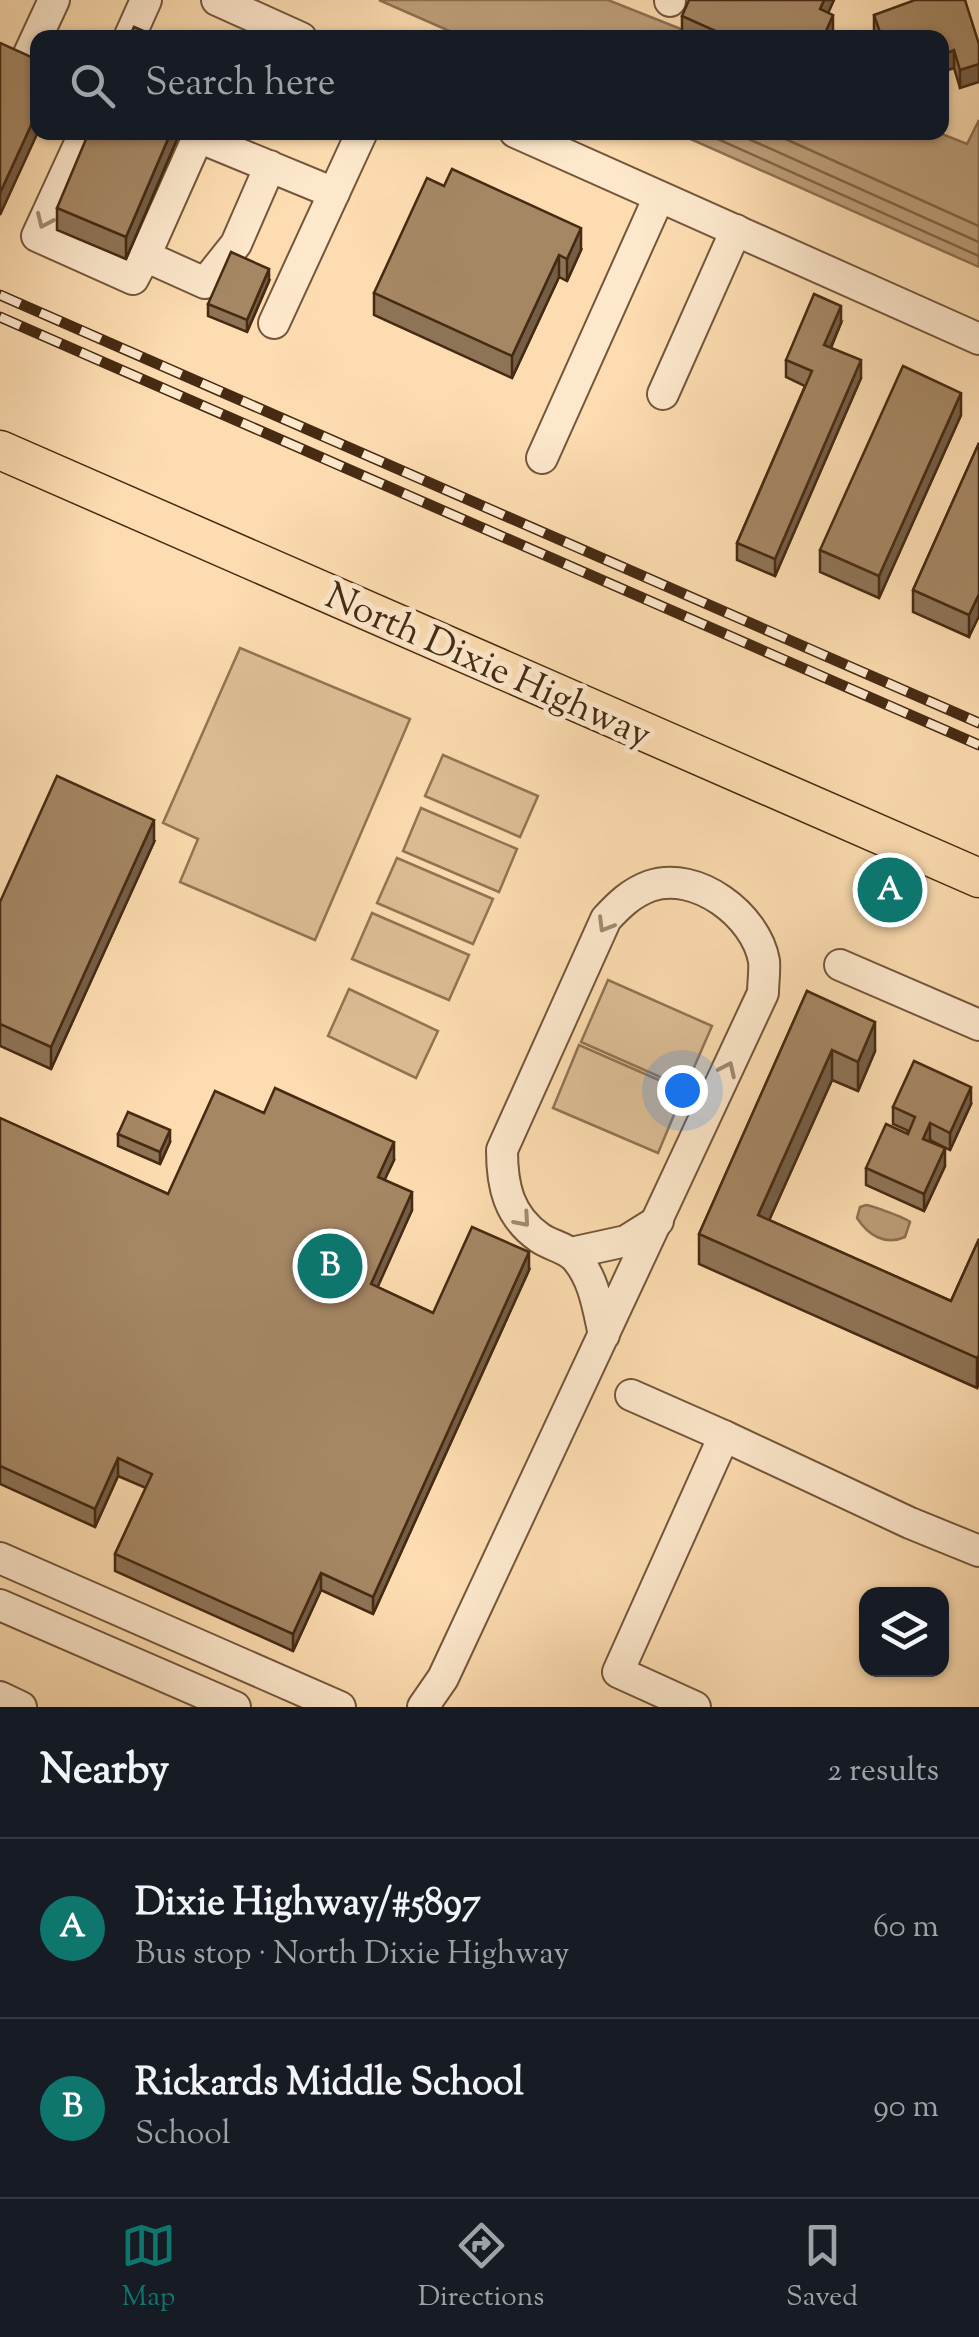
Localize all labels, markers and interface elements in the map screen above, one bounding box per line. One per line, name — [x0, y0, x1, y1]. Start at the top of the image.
search box — [30, 30, 949, 140]
icon: search — [65, 58, 120, 113]
text: Search here — [145, 58, 336, 112]
one-way arrow — [36, 211, 56, 229]
street label: North Dixie Highway — [316, 571, 659, 764]
pin: A — [858, 852, 922, 928]
one-way arrow — [598, 914, 618, 932]
one-way arrow — [716, 1061, 736, 1079]
your location — [657, 1065, 708, 1116]
one-way arrow — [512, 1208, 530, 1227]
pin: B — [298, 1228, 362, 1304]
map controls — [859, 1587, 949, 1677]
button: layers — [859, 1587, 949, 1677]
text: Nearby — [40, 1742, 169, 1802]
text: 2 results — [827, 1749, 939, 1795]
text: Dixie Highway/#5897 — [135, 1878, 481, 1932]
text: A — [60, 1905, 85, 1951]
text: 60 m — [873, 1905, 939, 1951]
text: Bus stop · North Dixie Highway — [135, 1932, 569, 1978]
text: Rickards Middle School — [135, 2058, 524, 2112]
text: B — [62, 2085, 83, 2131]
text: 90 m — [873, 2085, 939, 2131]
text: School — [135, 2112, 231, 2158]
tab: Map — [121, 2218, 176, 2318]
tab: Directions — [418, 2218, 544, 2318]
tab: Saved — [786, 2218, 858, 2318]

